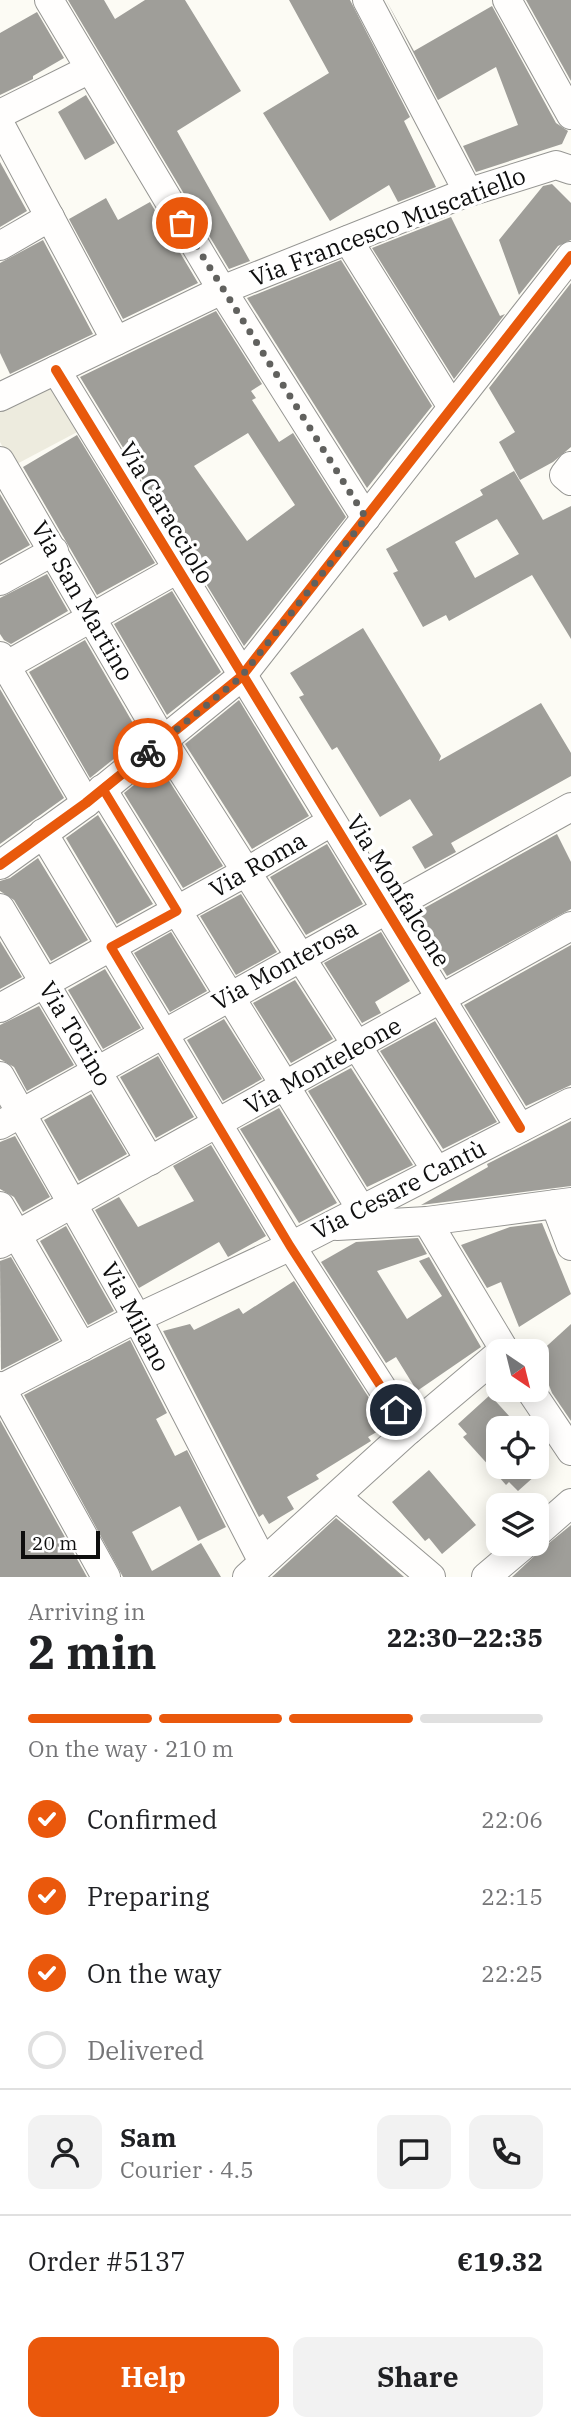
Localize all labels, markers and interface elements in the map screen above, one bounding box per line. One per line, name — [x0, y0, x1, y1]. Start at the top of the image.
street label: Via Francesco Muscatiello — [245, 159, 530, 293]
pin — [152, 193, 212, 253]
icon: bag — [163, 204, 201, 242]
street label: Via Caracciolo — [112, 436, 222, 589]
street label: Via San Martino — [24, 515, 142, 686]
courier — [113, 718, 183, 788]
icon: bike — [129, 734, 167, 772]
street label: Via Monfalcone — [339, 808, 458, 973]
street label: Via Roma — [203, 824, 312, 905]
street label: Via Monterosa — [206, 911, 363, 1017]
street label: Via Torino — [32, 975, 120, 1092]
street label: Via Monteleone — [238, 1009, 407, 1121]
street label: Via Cesare Cantù — [306, 1131, 491, 1247]
street label: Via Milano — [94, 1256, 178, 1377]
north arrow — [486, 1339, 550, 1402]
map controls — [486, 1339, 549, 1556]
pin — [366, 1380, 426, 1440]
icon: home — [377, 1391, 415, 1429]
button: locate — [486, 1416, 549, 1479]
button: layers — [486, 1493, 549, 1556]
scale bar — [21, 1528, 100, 1560]
text: 20 m — [32, 1531, 77, 1555]
text: Arriving in — [28, 1596, 145, 1626]
text: 22:30–22:35 — [387, 1620, 543, 1654]
text: 2 min — [28, 1622, 157, 1682]
text: On the way · 210 m — [28, 1733, 234, 1763]
icon: check — [28, 1800, 66, 1838]
text: Confirmed — [87, 1802, 218, 1836]
text: 22:06 — [481, 1804, 543, 1834]
icon: check — [28, 1877, 66, 1915]
text: Preparing — [87, 1879, 209, 1913]
text: 22:15 — [481, 1881, 543, 1911]
icon: check — [28, 1954, 66, 1992]
text: On the way — [87, 1956, 221, 1990]
text: 22:25 — [481, 1958, 543, 1988]
text: Delivered — [87, 2033, 204, 2067]
button: person — [28, 2115, 102, 2189]
button: chat — [377, 2115, 451, 2189]
button: phone — [469, 2115, 543, 2189]
text: Sam — [120, 2120, 176, 2154]
text: Courier · 4.5 — [120, 2154, 254, 2184]
text: Order #5137 — [28, 2244, 186, 2278]
text: €19.32 — [457, 2244, 543, 2278]
button: Help — [28, 2337, 279, 2417]
button: Share — [293, 2337, 543, 2417]

